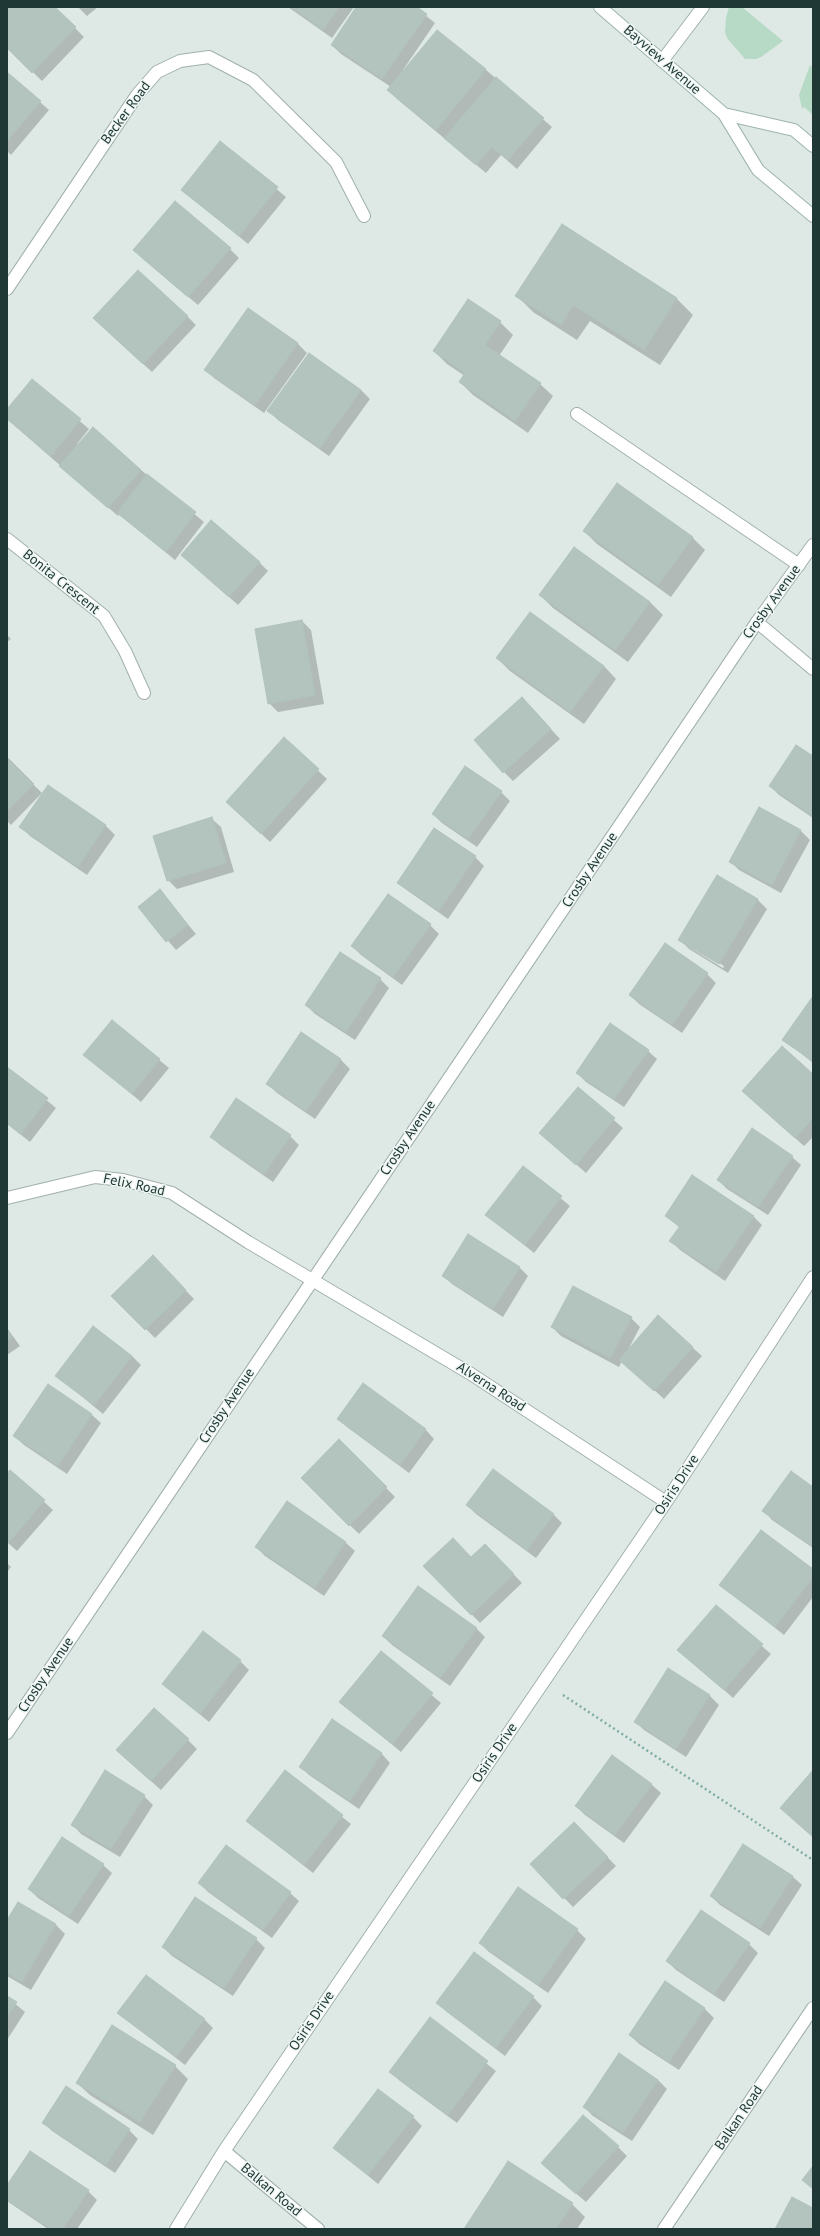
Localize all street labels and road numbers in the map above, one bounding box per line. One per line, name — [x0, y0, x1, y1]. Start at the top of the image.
street label: Bayview Avenue — [620, 22, 704, 98]
street label: Becker Road — [98, 78, 154, 148]
street label: Bonita Crescent — [19, 546, 103, 618]
street label: Crosby Avenue — [740, 562, 804, 642]
street label: Crosby Avenue — [559, 829, 621, 911]
street label: Crosby Avenue — [377, 1097, 439, 1179]
street label: Felix Road — [102, 1170, 166, 1200]
street label: Alverna Road — [453, 1359, 529, 1415]
street label: Crosby Avenue — [196, 1365, 258, 1447]
street label: Osiris Drive — [651, 1452, 703, 1518]
street label: Crosby Avenue — [15, 1634, 77, 1716]
street label: Osiris Drive — [469, 1720, 521, 1786]
street label: Osiris Drive — [286, 1988, 338, 2054]
street label: Balkan Road — [711, 2083, 767, 2153]
street label: Balkan Road — [237, 2160, 305, 2220]

